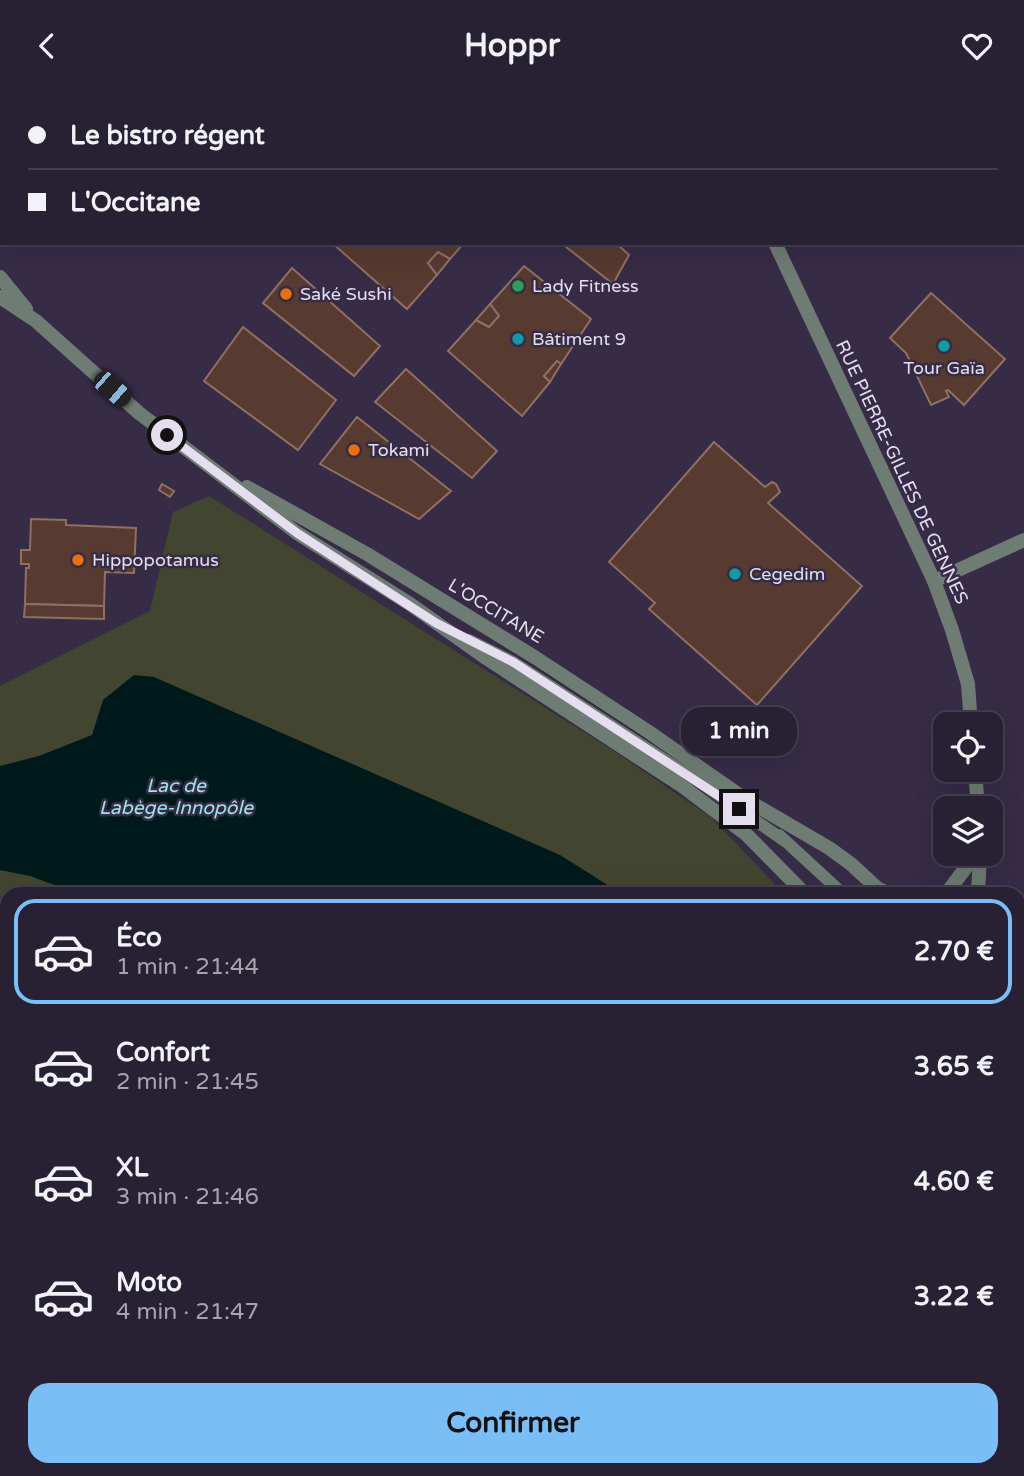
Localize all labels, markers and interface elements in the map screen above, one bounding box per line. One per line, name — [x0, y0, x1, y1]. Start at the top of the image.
icon: back — [28, 27, 66, 65]
text: Hoppr — [464, 27, 560, 65]
icon: heart — [958, 27, 996, 65]
text: Le bistro régent — [70, 120, 265, 151]
text: L'Occitane — [70, 187, 201, 218]
place label: Lady Fitness — [532, 275, 639, 297]
marker: Lady Fitness — [510, 278, 526, 294]
place label: Saké Sushi — [300, 283, 392, 305]
marker: Saké Sushi — [278, 286, 294, 302]
place label: Bâtiment 9 — [532, 328, 626, 350]
marker: Bâtiment 9 — [510, 331, 526, 347]
street label: RUE PIERRE-GILLES DE GENNES — [831, 336, 973, 608]
marker: Tour Gaïa — [936, 338, 952, 354]
place label: Tour Gaïa — [903, 357, 985, 379]
car — [90, 367, 135, 411]
route start — [151, 419, 183, 451]
place label: Tokami — [368, 439, 430, 461]
marker: Tokami — [346, 442, 362, 458]
place label: Hippopotamus — [92, 549, 219, 571]
marker: Hippopotamus — [70, 552, 86, 568]
place label: Cegedim — [749, 563, 825, 585]
marker: Cegedim — [727, 566, 743, 582]
street label: L'OCCITANE — [444, 574, 548, 648]
callout: 1 min — [681, 707, 797, 757]
map controls — [933, 712, 1003, 866]
button: locate — [933, 712, 1003, 782]
text: 1 min — [708, 717, 770, 745]
water label: Lac de Labège-Innopôle — [99, 775, 254, 819]
route end — [723, 793, 755, 825]
button: layers — [933, 796, 1003, 866]
icon: car — [32, 920, 95, 983]
text: Éco — [116, 922, 162, 953]
text: 2.70 € — [914, 936, 994, 967]
text: 1 min · 21:44 — [116, 953, 259, 981]
icon: car — [32, 1035, 95, 1098]
text: Confort — [116, 1037, 210, 1068]
text: 3.65 € — [914, 1051, 994, 1082]
text: 2 min · 21:45 — [116, 1068, 259, 1096]
icon: car — [32, 1150, 95, 1213]
text: XL — [116, 1152, 148, 1183]
text: 4.60 € — [914, 1166, 994, 1197]
text: 3 min · 21:46 — [116, 1183, 259, 1211]
icon: car — [32, 1265, 95, 1328]
text: Moto — [116, 1267, 182, 1298]
text: 3.22 € — [914, 1281, 994, 1312]
text: 4 min · 21:47 — [116, 1298, 259, 1326]
button: Confirmer — [28, 1383, 998, 1463]

